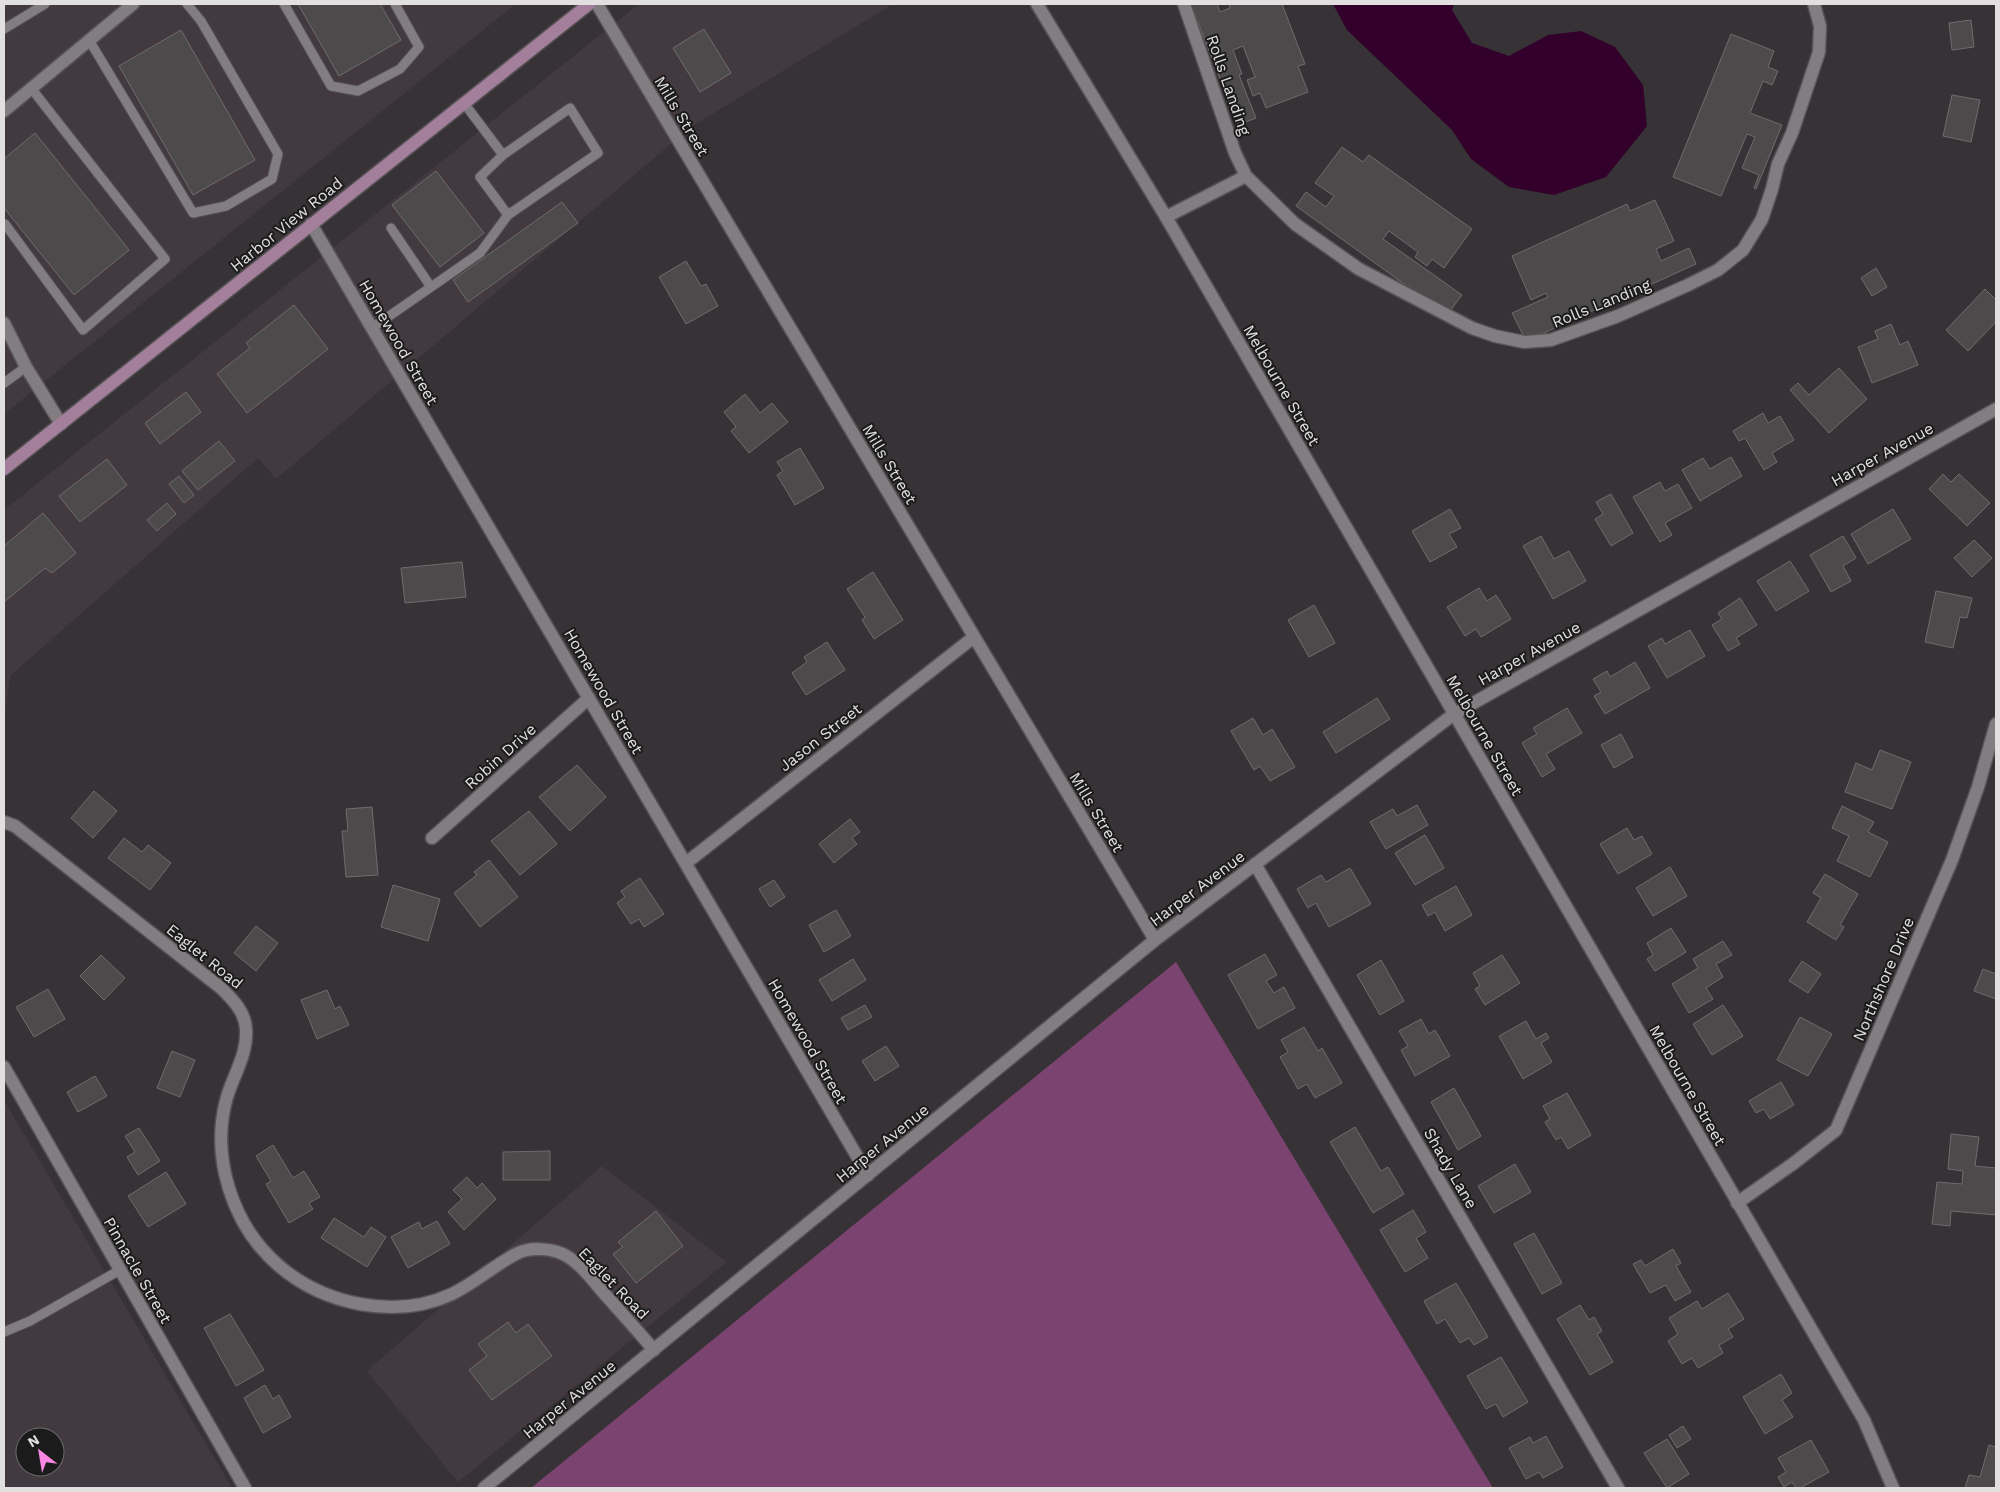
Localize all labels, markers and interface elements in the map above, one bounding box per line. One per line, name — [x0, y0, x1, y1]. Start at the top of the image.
street label: Rolls Landing — [1202, 32, 1255, 138]
street label: Mills Street — [650, 73, 713, 160]
street label: Harbor View Road — [226, 173, 346, 276]
street label: Rolls Landing — [1549, 275, 1654, 332]
street label: Homewood Street — [355, 276, 442, 409]
street label: Melbourne Street — [1239, 321, 1324, 449]
street label: Harper Avenue — [1828, 418, 1937, 490]
street label: Mills Street — [858, 421, 921, 508]
street label: Harper Avenue — [1475, 617, 1584, 689]
street label: Homewood Street — [560, 625, 647, 758]
street label: Melbourne Street — [1442, 671, 1527, 799]
street label: Jason Street — [775, 699, 866, 775]
street label: Robin Drive — [461, 719, 540, 793]
street label: Mills Street — [1065, 769, 1128, 856]
street label: Harper Avenue — [1146, 846, 1249, 930]
street label: Northshore Drive — [1849, 914, 1918, 1044]
street label: Eaglet Road — [163, 920, 247, 993]
street label: Homewood Street — [764, 975, 851, 1108]
street label: Melbourne Street — [1645, 1021, 1730, 1149]
street label: Harper Avenue — [832, 1100, 933, 1187]
street label: Shady Lane — [1420, 1124, 1481, 1212]
street label: Pinnacle Street — [99, 1214, 176, 1327]
street label: Eaglet Road — [575, 1243, 653, 1323]
street label: Harper Avenue — [519, 1356, 620, 1443]
north arrow — [15, 1427, 65, 1477]
text: N — [25, 1431, 42, 1450]

